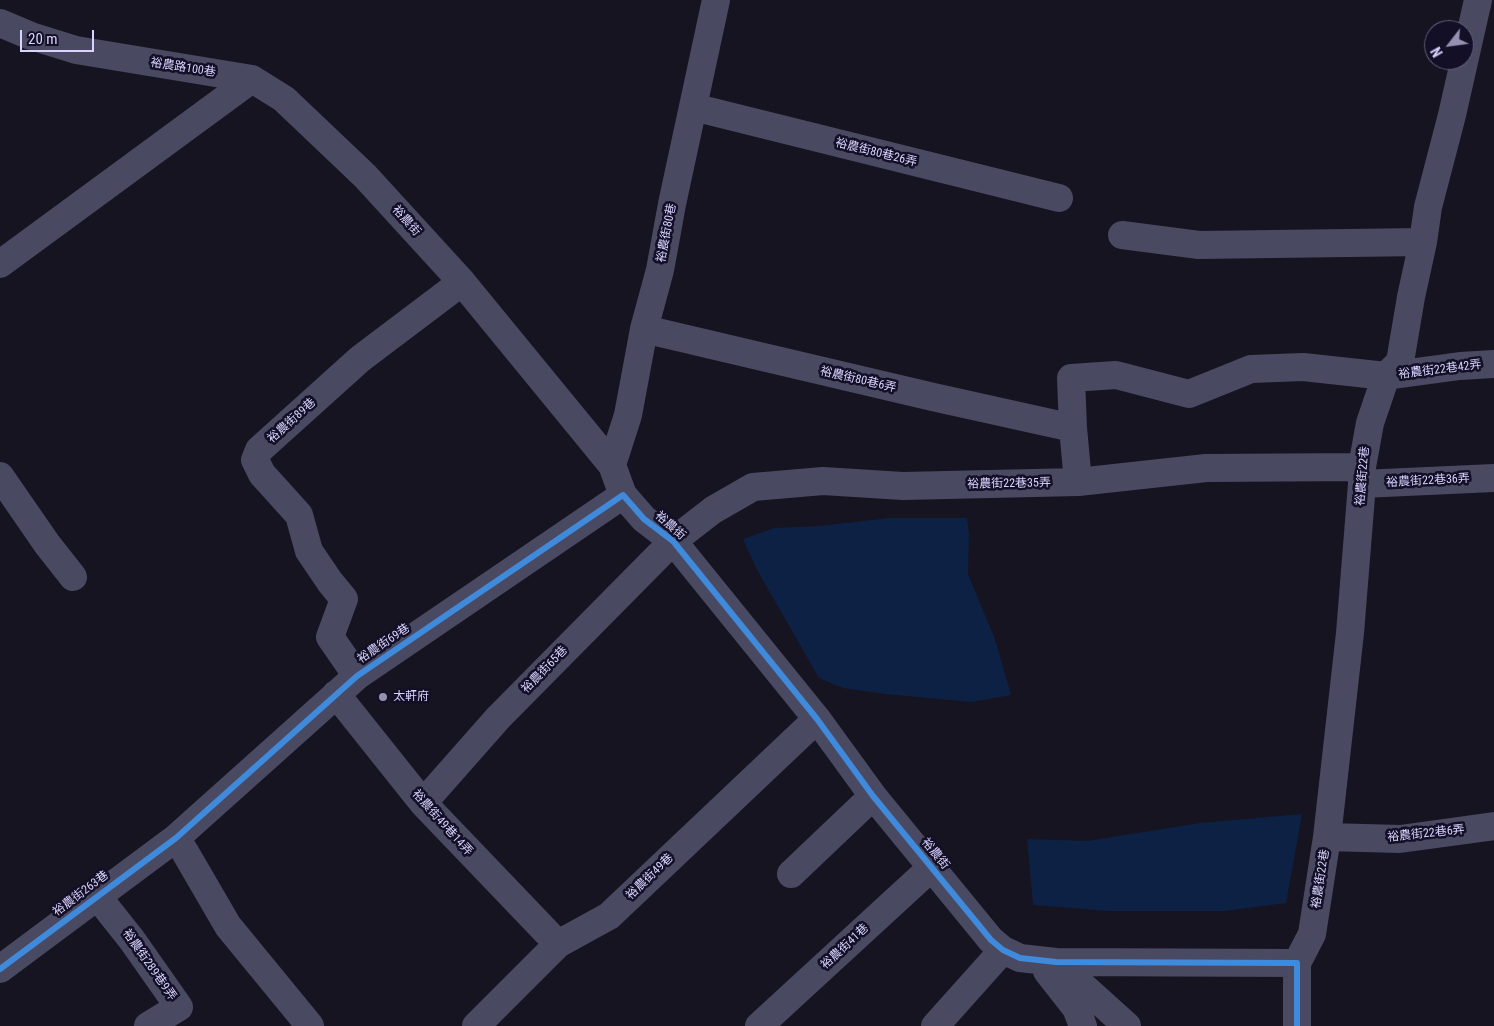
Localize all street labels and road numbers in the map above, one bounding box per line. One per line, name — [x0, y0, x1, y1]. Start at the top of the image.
street label: 裕農路100巷 — [149, 56, 217, 80]
street label: 裕農街80巷26弄 — [834, 136, 918, 170]
street label: 裕農街80巷 — [654, 202, 680, 264]
street label: 裕農街 — [389, 203, 423, 239]
street label: 裕農街22巷42弄 — [1398, 358, 1482, 382]
street label: 裕農街80巷6弄 — [818, 364, 898, 396]
street label: 裕農街89巷 — [265, 396, 319, 446]
street label: 裕農街22巷 — [1353, 446, 1373, 506]
street label: 裕農街22巷36弄 — [1386, 472, 1470, 490]
street label: 裕農街22巷35弄 — [967, 476, 1051, 492]
street label: 裕農街 — [652, 509, 688, 543]
street label: 裕農街69巷 — [355, 621, 413, 667]
street label: 裕農街65巷 — [519, 643, 571, 697]
street label: 裕農街49巷14弄 — [409, 787, 475, 859]
street label: 裕農街22巷6弄 — [1387, 823, 1465, 845]
street label: 裕農街 — [918, 835, 952, 873]
street label: 裕農街22巷 — [1309, 848, 1333, 910]
street label: 裕農街49巷 — [623, 851, 677, 903]
street label: 裕農街263巷 — [50, 868, 112, 920]
street label: 裕農街41巷 — [818, 921, 872, 973]
street label: 裕農街289巷9弄 — [119, 927, 179, 1003]

